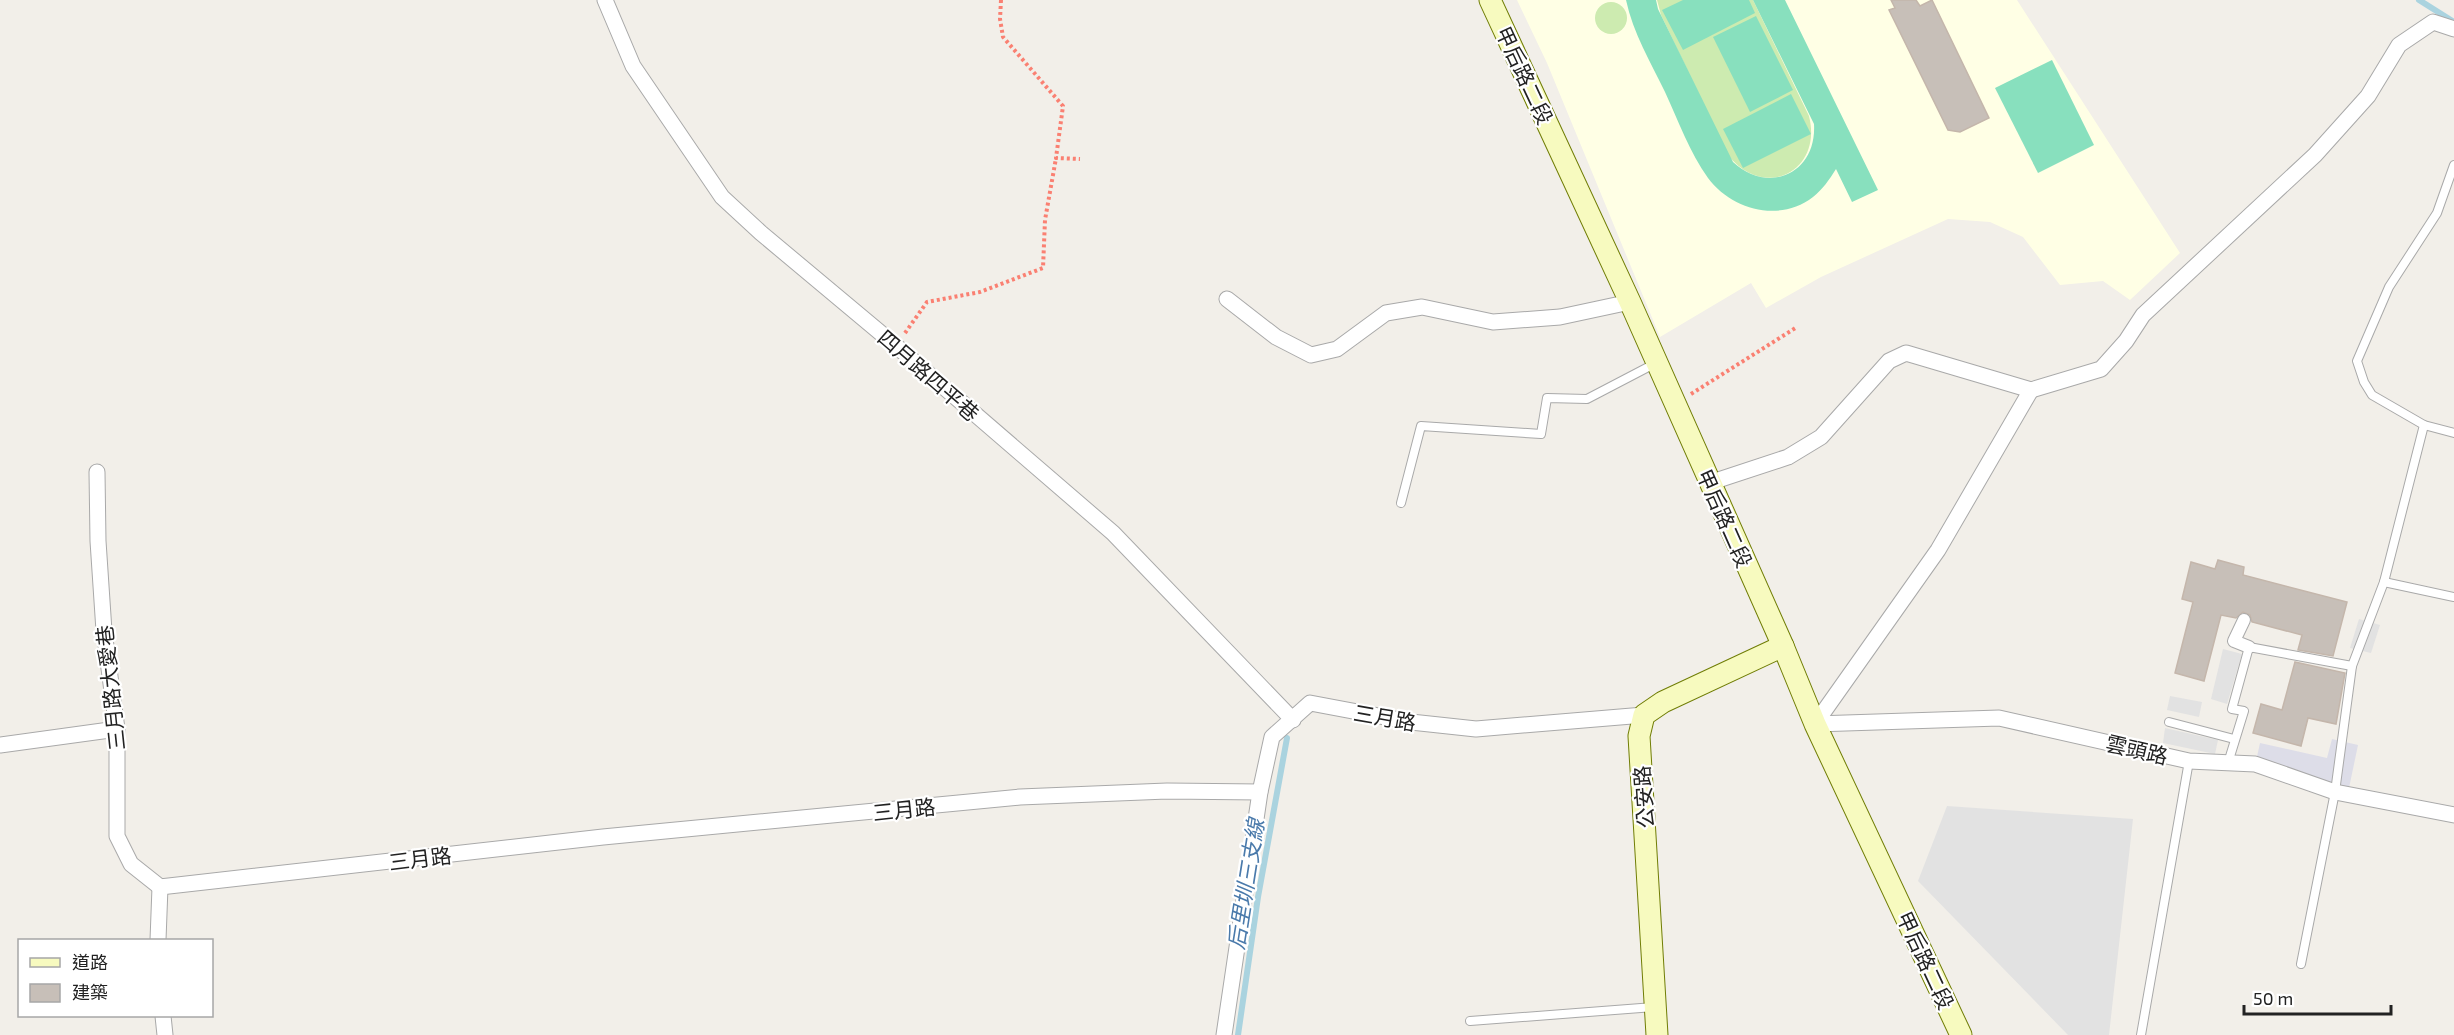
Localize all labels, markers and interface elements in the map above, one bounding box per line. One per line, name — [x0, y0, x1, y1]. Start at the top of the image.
street label: 甲后路二段 — [1491, 22, 1559, 128]
street label: 四月路四平巷 — [873, 324, 985, 426]
street label: 甲后路二段 — [1692, 465, 1758, 571]
street label: 三月路大愛巷 — [91, 624, 129, 752]
street label: 三月路 — [1352, 699, 1418, 735]
street label: 雲頭路 — [2103, 730, 2171, 768]
street label: 公安路 — [1628, 765, 1658, 829]
street label: 三月路 — [871, 793, 937, 825]
water label: 后里圳三支線 — [1222, 814, 1269, 951]
street label: 三月路 — [387, 842, 453, 874]
street label: 甲后路二段 — [1892, 907, 1960, 1013]
legend — [18, 939, 213, 1017]
text: 道路 — [72, 951, 108, 973]
scale bar — [2244, 978, 2391, 1016]
text: 建築 — [72, 981, 108, 1003]
text: 50 m — [2253, 987, 2293, 1009]

